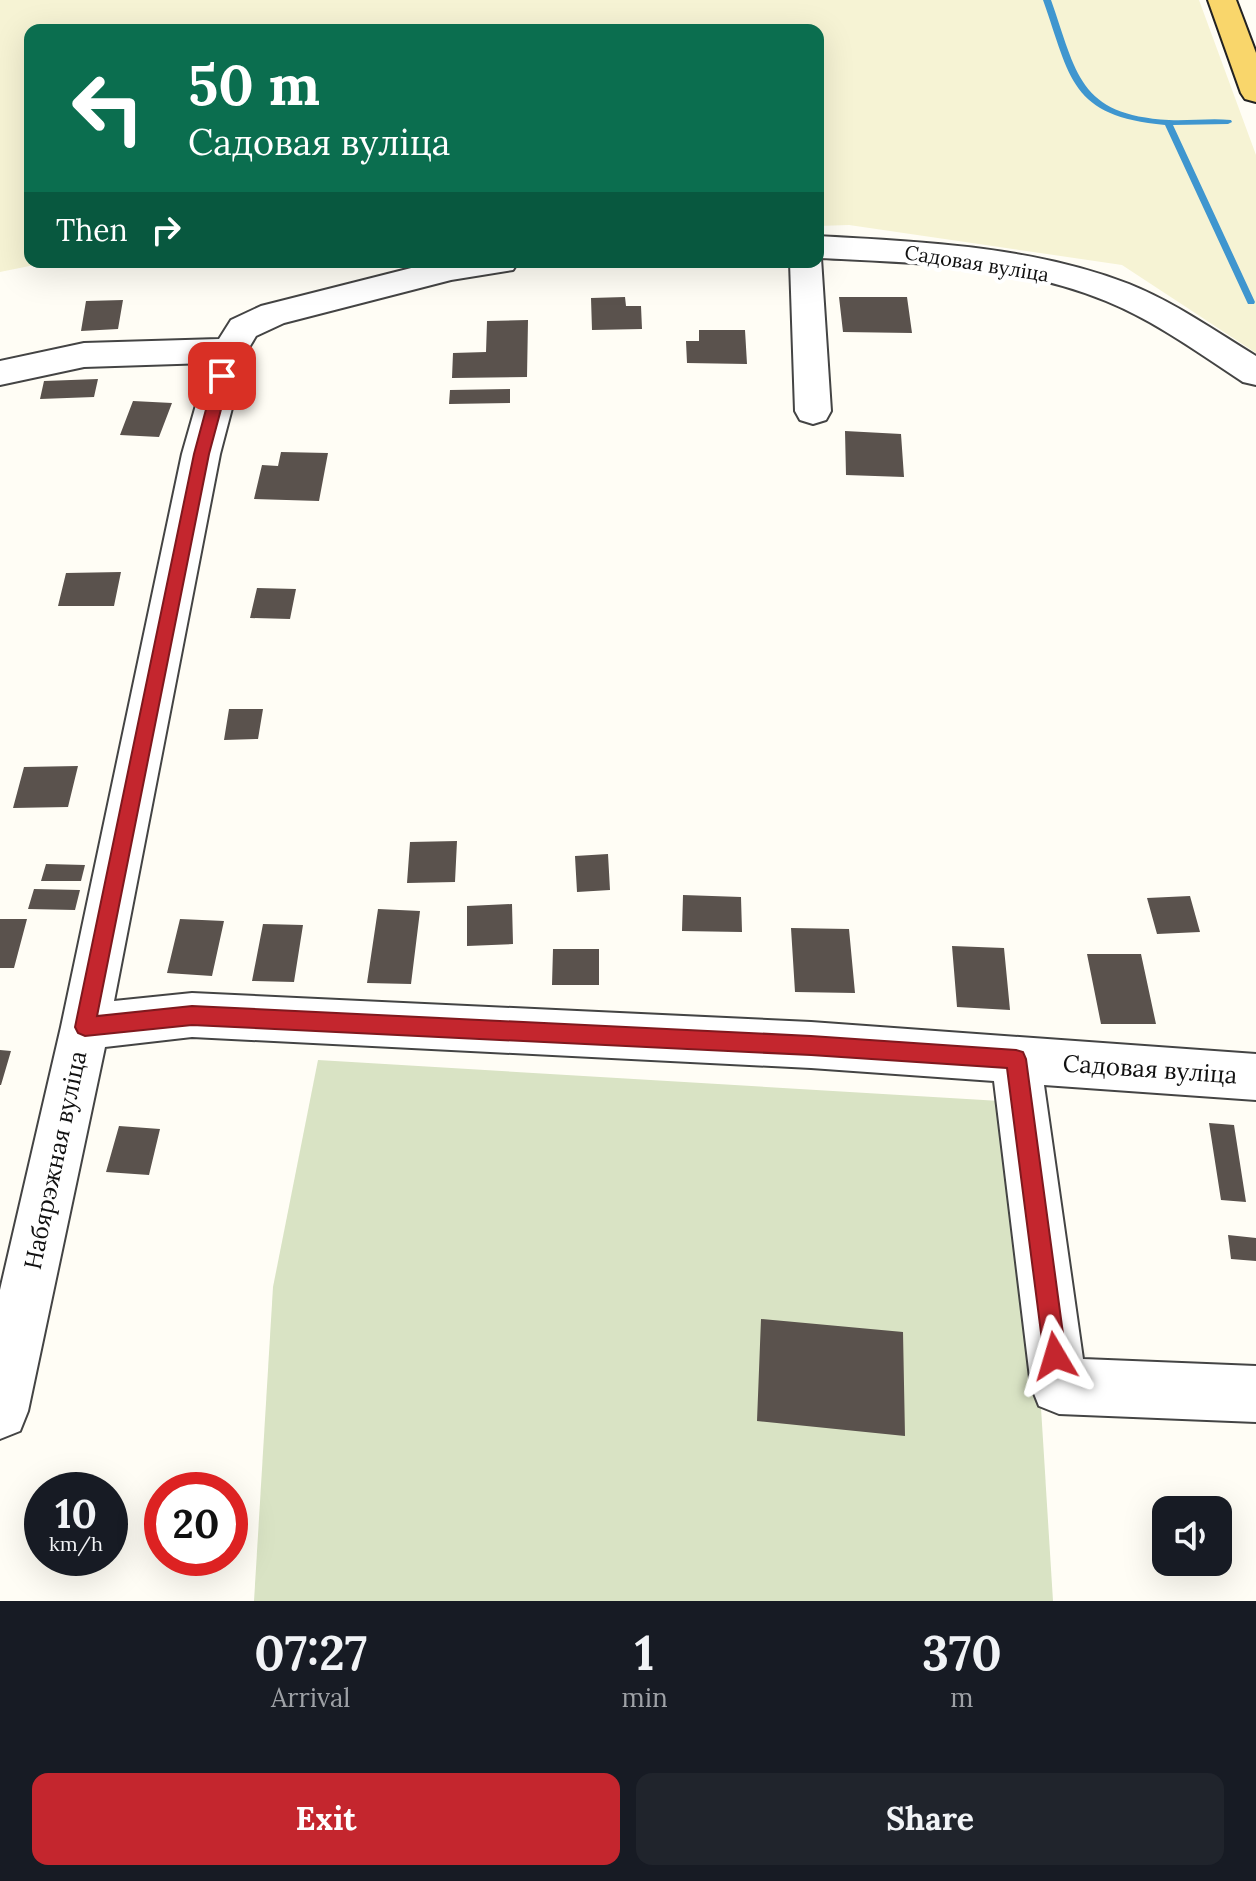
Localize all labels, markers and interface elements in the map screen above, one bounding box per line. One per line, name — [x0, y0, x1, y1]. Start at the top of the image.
text: 50 m — [188, 49, 320, 120]
icon: left — [56, 56, 160, 160]
text: Садовая вуліца — [188, 119, 450, 165]
icon: right — [144, 208, 188, 252]
text: Then — [56, 211, 128, 249]
street label: Садовая вуліца — [903, 239, 1051, 287]
pin — [188, 342, 256, 410]
icon: arrive — [200, 354, 244, 398]
street label: Садовая вуліца — [1062, 1047, 1238, 1091]
street label: Набярэжная вуліца — [17, 1048, 93, 1272]
position arrow — [1013, 1314, 1097, 1398]
speed limit sign: 20 — [144, 1472, 248, 1576]
text: 10 — [55, 1488, 97, 1539]
map controls — [1152, 1496, 1232, 1576]
button: sound — [1152, 1496, 1232, 1576]
text: km/h — [49, 1531, 103, 1556]
text: 07:27 — [254, 1622, 367, 1683]
text: 1 — [635, 1622, 654, 1683]
text: 370 — [922, 1622, 1002, 1683]
text: Arrival — [271, 1681, 350, 1714]
text: min — [621, 1681, 668, 1714]
text: m — [950, 1681, 973, 1714]
button: Exit — [32, 1773, 620, 1865]
button: Share — [636, 1773, 1224, 1865]

